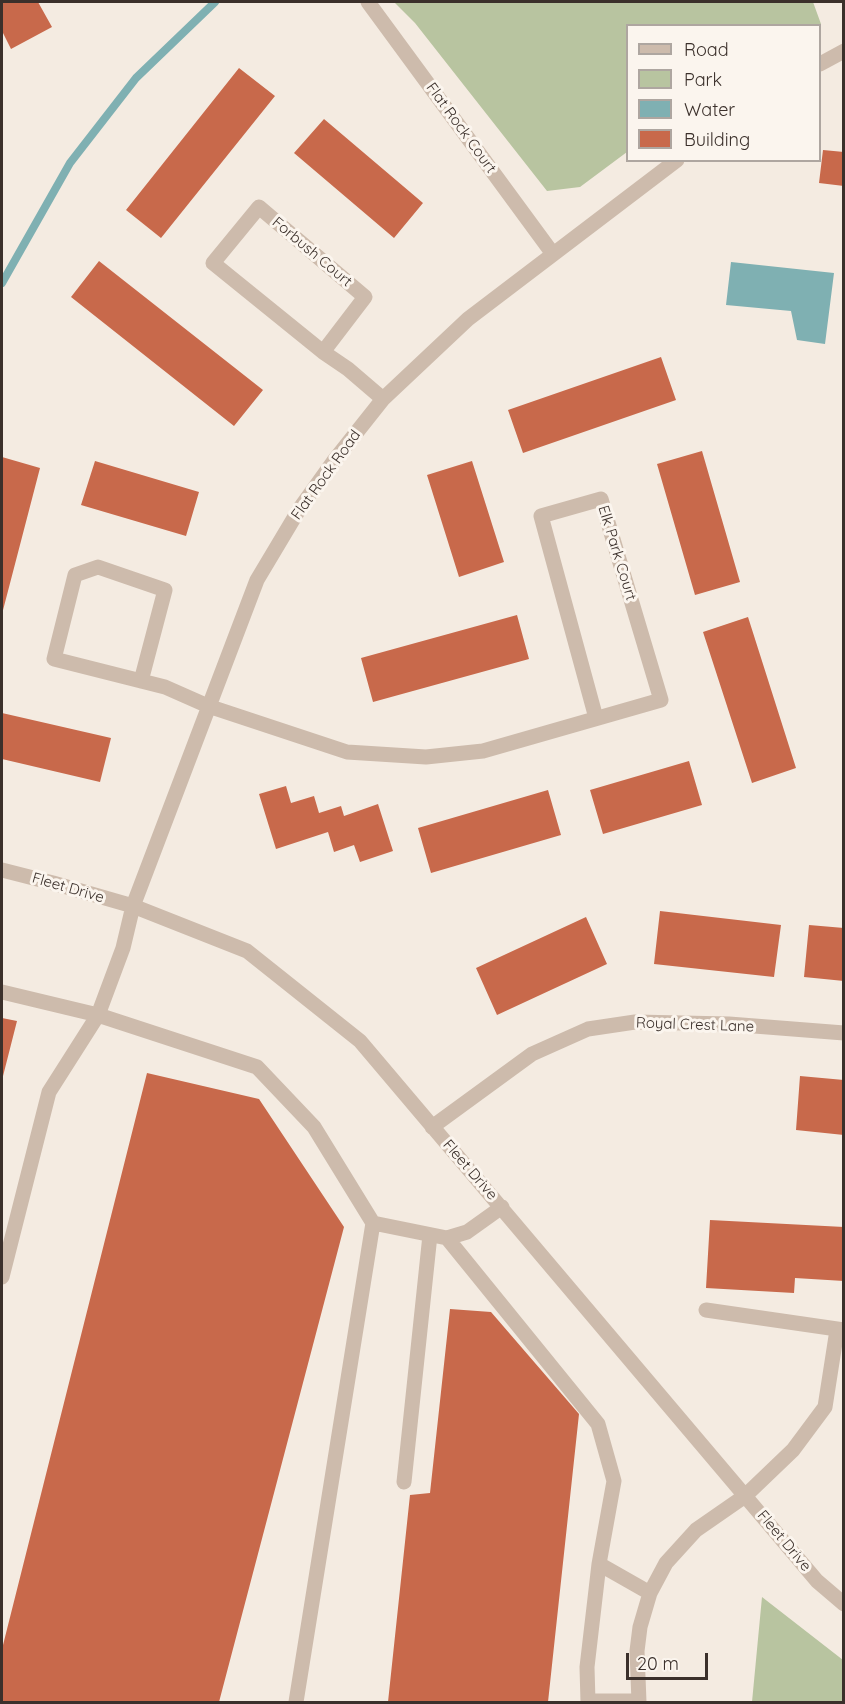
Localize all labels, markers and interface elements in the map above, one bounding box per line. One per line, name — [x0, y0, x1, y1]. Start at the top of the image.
legend — [626, 24, 821, 162]
text: Road — [684, 38, 729, 61]
text: Park — [684, 68, 722, 91]
street label: Flat Rock Court — [422, 79, 500, 177]
text: Water — [684, 98, 735, 121]
text: Building — [684, 128, 750, 151]
street label: Forbush Court — [268, 213, 356, 291]
street label: Flat Rock Road — [287, 427, 365, 523]
street label: Elk Park Court — [594, 503, 640, 603]
street label: Fleet Drive — [30, 869, 106, 907]
street label: Royal Crest Lane — [636, 1014, 754, 1036]
street label: Fleet Drive — [439, 1136, 501, 1204]
street label: Fleet Drive — [753, 1507, 815, 1575]
scale bar — [629, 1641, 712, 1679]
text: 20 m — [637, 1652, 679, 1675]

